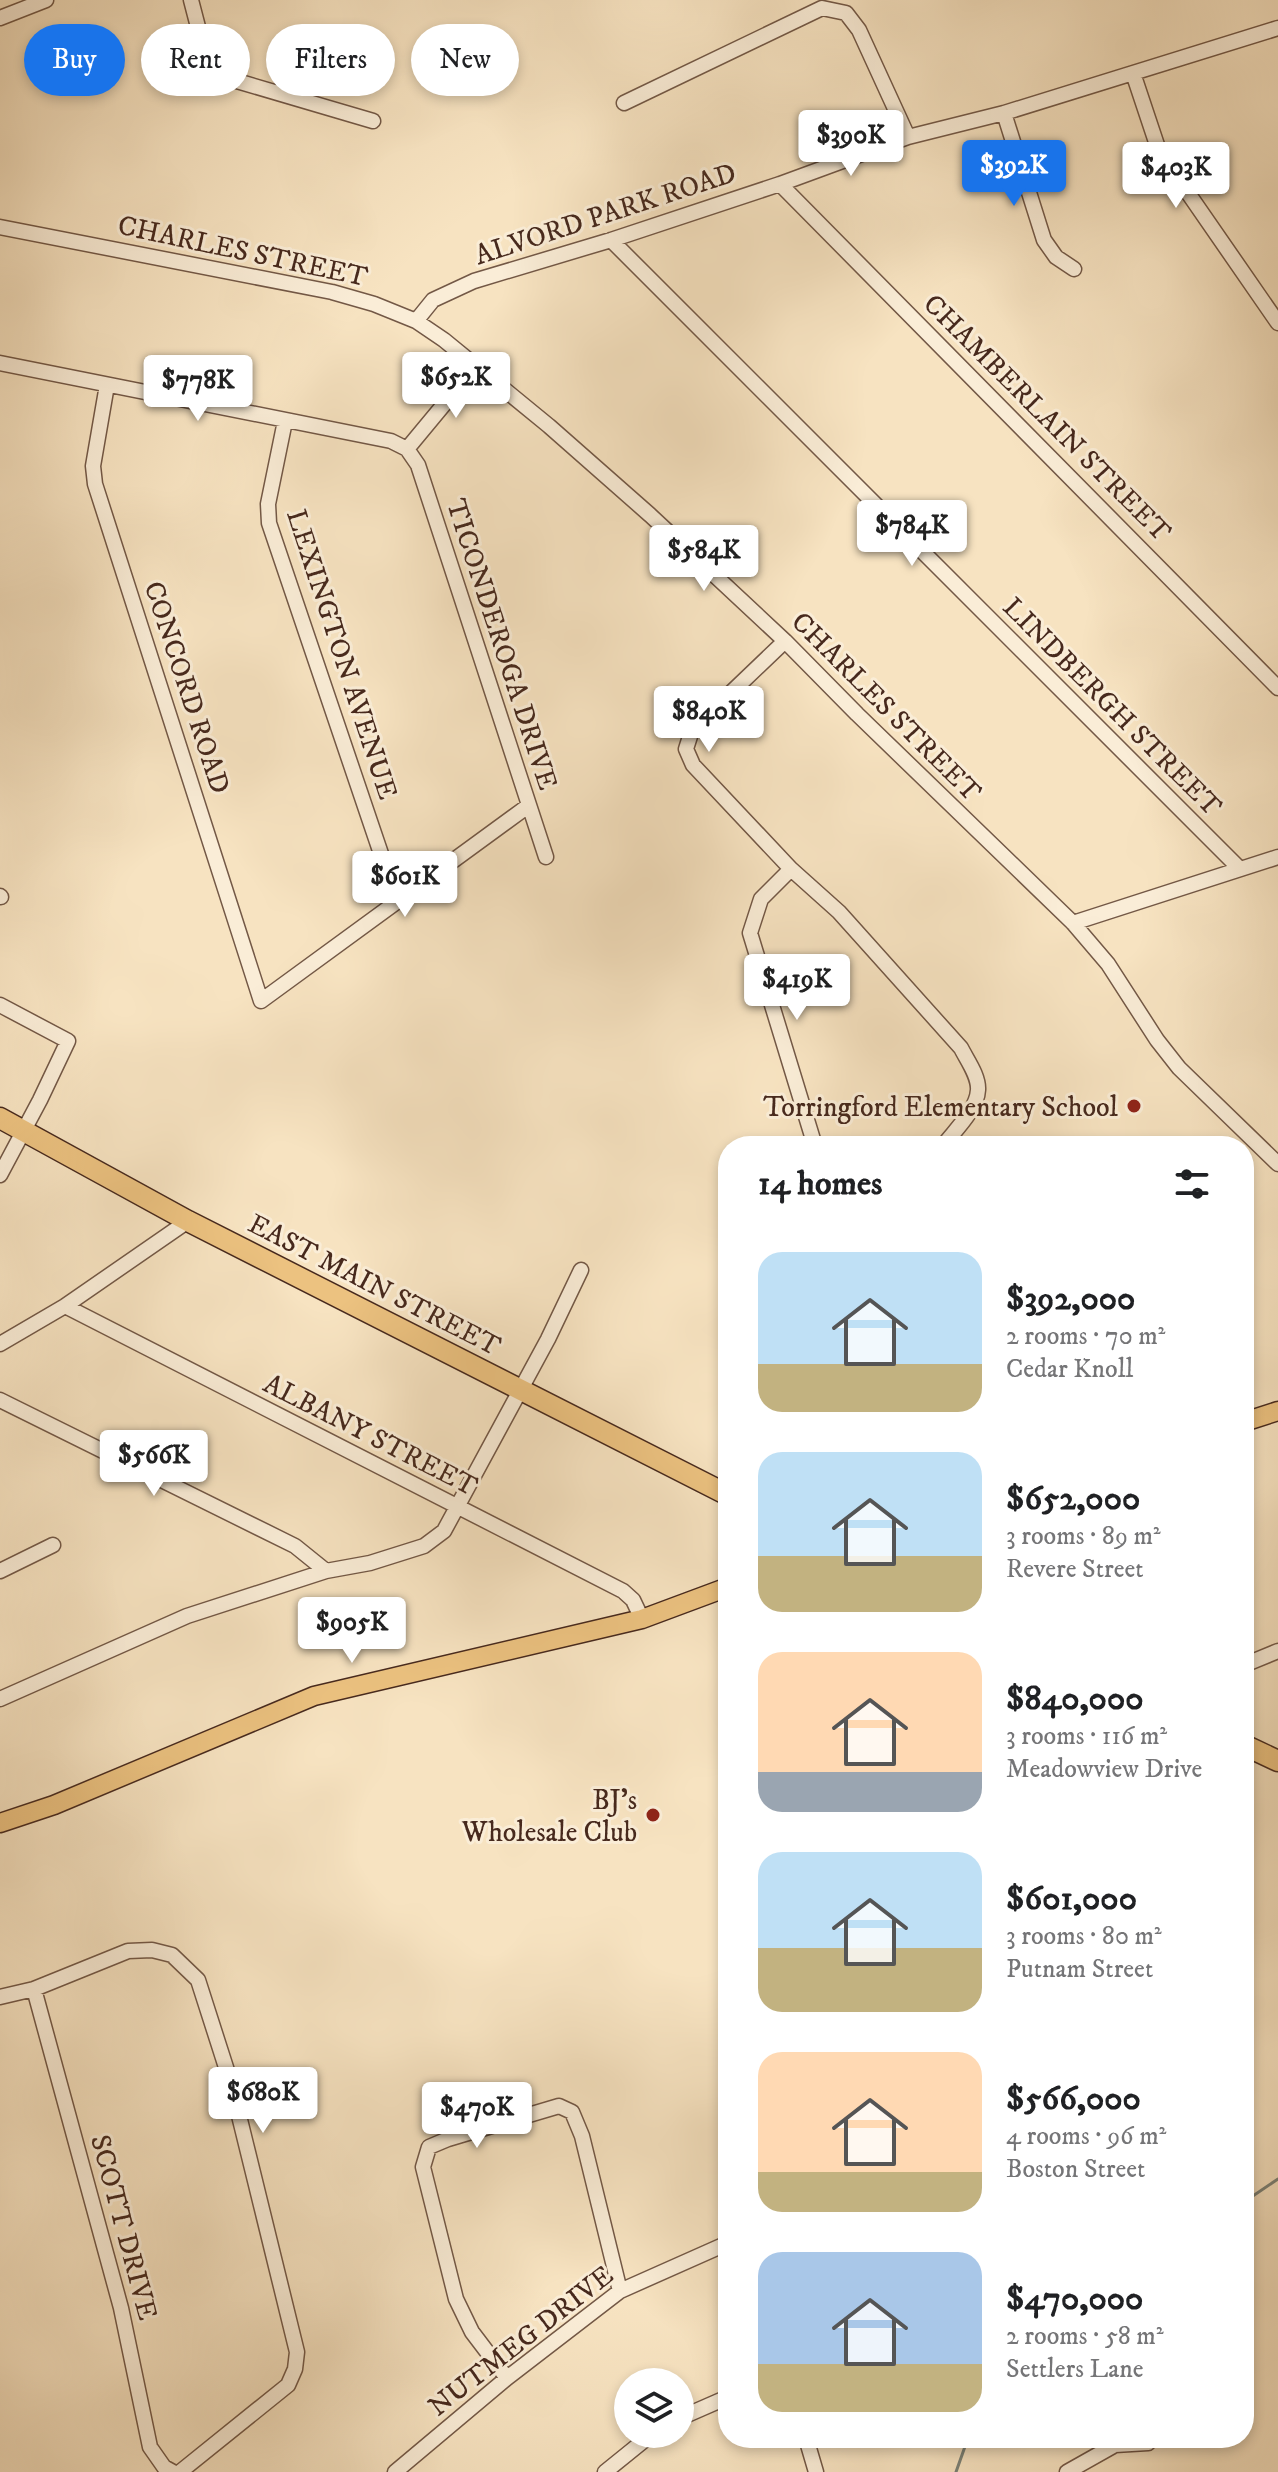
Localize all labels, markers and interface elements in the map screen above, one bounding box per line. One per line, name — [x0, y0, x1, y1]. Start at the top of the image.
chip: Buy — [24, 24, 125, 96]
chip: Rent — [141, 24, 250, 96]
chip: Filters — [266, 24, 395, 96]
chip: New — [411, 24, 519, 96]
pin: $390K — [795, 110, 907, 178]
text: $390K — [816, 119, 886, 152]
pin: $392K — [958, 140, 1070, 208]
pin: $403K — [1120, 142, 1232, 210]
text: $392K — [980, 149, 1048, 182]
text: $403K — [1140, 151, 1212, 184]
street label: ALVORD PARK ROAD — [470, 156, 741, 273]
street label: CHARLES STREET — [114, 208, 371, 295]
street label: CHAMBERLAIN STREET — [916, 287, 1178, 549]
pin: $652K — [400, 352, 512, 420]
pin: $778K — [142, 355, 254, 423]
text: $652K — [420, 361, 492, 394]
text: $778K — [162, 364, 234, 397]
street label: TICONDEROGA DRIVE — [438, 495, 565, 794]
pin: $784K — [856, 500, 968, 568]
street label: LEXINGTON AVENUE — [278, 505, 405, 804]
text: $784K — [875, 509, 949, 542]
pin: $584K — [648, 525, 760, 593]
text: $584K — [667, 534, 741, 567]
street label: CONCORD ROAD — [136, 577, 237, 798]
street label: LINDBERGH STREET — [995, 590, 1229, 824]
street label: CHARLES STREET — [784, 605, 988, 809]
pin: $840K — [653, 686, 765, 754]
text: $840K — [672, 695, 746, 728]
pin: $601K — [349, 851, 461, 919]
text: $601K — [370, 860, 440, 893]
pin: $419K — [741, 954, 853, 1022]
text: $419K — [762, 963, 832, 996]
place label: Torringford Elementary School — [763, 1090, 1119, 1125]
marker: Torringford Elementary School — [1125, 1097, 1143, 1115]
icon: filters — [1170, 1162, 1214, 1206]
text: 14 homes — [758, 1163, 882, 1205]
street label: EAST MAIN STREET — [242, 1206, 507, 1364]
text: $392,000 — [1006, 1278, 1135, 1320]
icon: home — [822, 1284, 918, 1380]
text: 2 rooms · 70 m² — [1006, 1320, 1165, 1353]
text: Cedar Knoll — [1006, 1353, 1133, 1386]
street label: ALBANY STREET — [257, 1366, 483, 1504]
pin: $566K — [98, 1430, 210, 1498]
text: $566K — [118, 1439, 190, 1472]
text: $652,000 — [1006, 1478, 1140, 1520]
icon: home — [822, 1484, 918, 1580]
text: 3 rooms · 89 m² — [1006, 1520, 1161, 1553]
text: Revere Street — [1006, 1553, 1144, 1586]
pin: $905K — [296, 1597, 408, 1665]
text: $905K — [316, 1606, 388, 1639]
text: $840,000 — [1006, 1678, 1143, 1720]
icon: home — [822, 1684, 918, 1780]
text: 3 rooms · 116 m² — [1006, 1720, 1167, 1753]
text: Meadowview Drive — [1006, 1753, 1202, 1786]
place label: BJ's Wholesale Club — [461, 1783, 637, 1850]
marker: BJ's Wholesale Club — [644, 1806, 662, 1824]
text: $601,000 — [1006, 1878, 1137, 1920]
icon: home — [822, 1884, 918, 1980]
text: 3 rooms · 80 m² — [1006, 1920, 1162, 1953]
text: Putnam Street — [1006, 1953, 1153, 1986]
pin: $680K — [207, 2067, 319, 2135]
text: $680K — [227, 2076, 300, 2109]
text: $566,000 — [1006, 2078, 1141, 2120]
pin: $470K — [421, 2082, 533, 2150]
icon: home — [822, 2084, 918, 2180]
text: $470K — [440, 2091, 514, 2124]
text: 4 rooms · 96 m² — [1006, 2120, 1166, 2153]
street label: SCOTT DRIVE — [82, 2131, 165, 2324]
text: Boston Street — [1006, 2153, 1145, 2186]
street label: NUTMEG DRIVE — [421, 2258, 620, 2424]
text: $470,000 — [1006, 2278, 1143, 2320]
icon: home — [822, 2284, 918, 2380]
text: 2 rooms · 58 m² — [1006, 2320, 1164, 2353]
text: Settlers Lane — [1006, 2353, 1144, 2386]
map controls — [614, 2368, 694, 2448]
button: layers — [614, 2368, 694, 2448]

